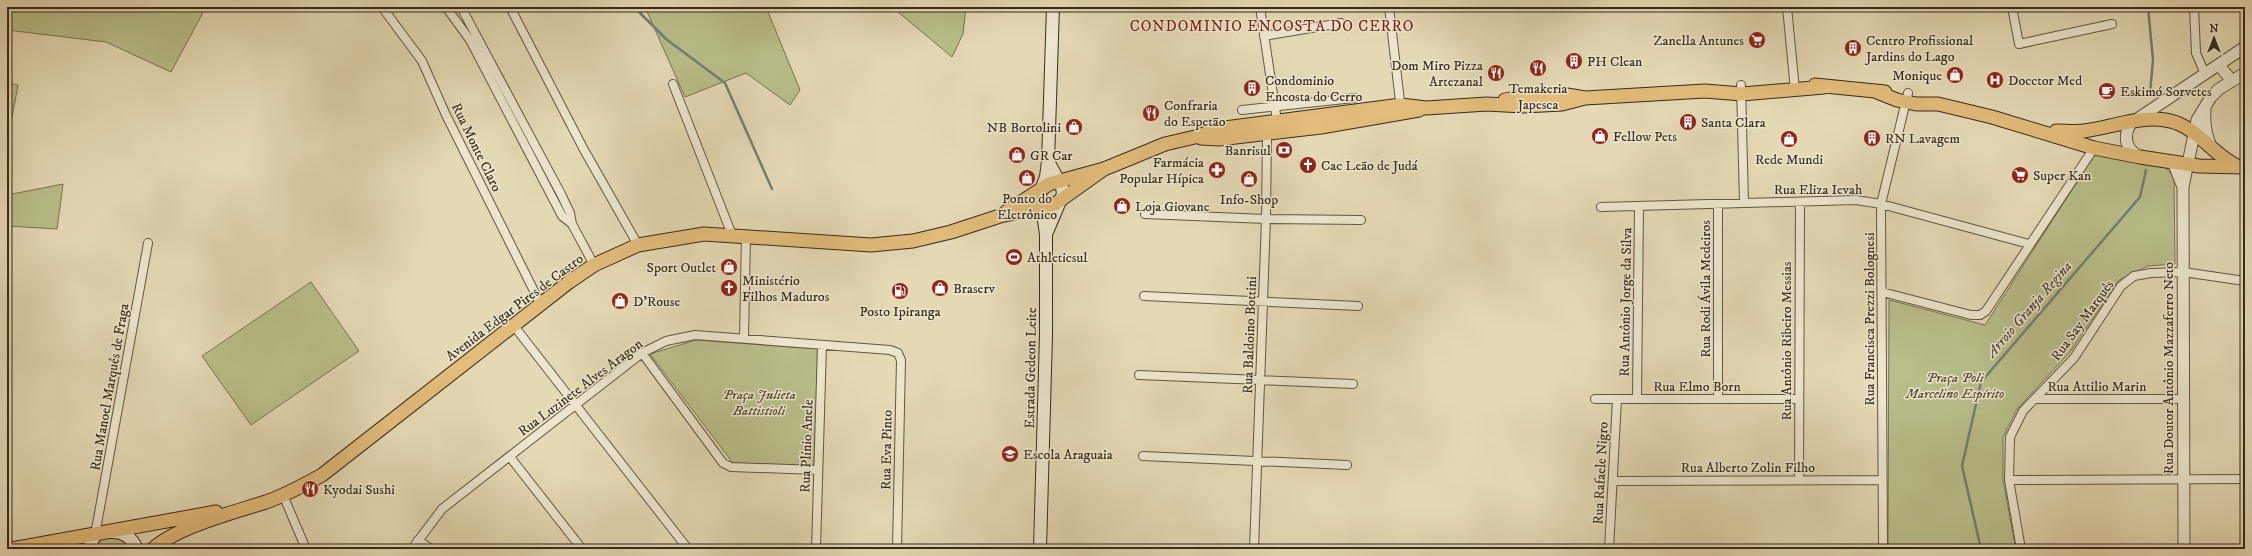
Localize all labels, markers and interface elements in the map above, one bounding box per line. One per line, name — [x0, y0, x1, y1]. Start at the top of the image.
district label: CONDOMINIO ENCOSTA DO CERRO — [1130, 17, 1414, 36]
north arrow — [2194, 18, 2234, 58]
text: N — [2209, 22, 2219, 36]
supermarket icon: Zanella Antunes — [1747, 30, 1767, 50]
place label: Zanella Antunes — [1653, 32, 1744, 50]
place label: Centro Profissional Jardins do Lago — [1864, 32, 1974, 66]
building icon: Centro Profissional Jardins do Lago — [1843, 38, 1863, 58]
building icon: PH Clean — [1564, 51, 1584, 71]
place label: PH Clean — [1587, 53, 1643, 71]
place label: Dom Miro Pizza Artezanal — [1391, 57, 1484, 91]
restaurant icon: Temakeria Japesca — [1528, 58, 1548, 78]
restaurant icon: Dom Miro Pizza Artezanal — [1486, 63, 1506, 83]
shop icon: Monique — [1945, 65, 1965, 85]
place label: Monique — [1892, 67, 1942, 85]
hospital icon: Docctor Med — [1985, 70, 2005, 90]
place label: Condominio Encosta do Cerro — [1265, 72, 1362, 106]
place label: Docctor Med — [2008, 72, 2082, 90]
building icon: Condominio Encosta do Cerro — [1242, 78, 1262, 98]
place label: Temakeria Japesca — [1509, 80, 1567, 114]
cafe icon: Eskimó Sorvetes — [2097, 81, 2117, 101]
place label: Eskimó Sorvetes — [2120, 83, 2212, 101]
place label: Confraria do Espetão — [1164, 97, 1226, 131]
street label: Rua Monte Claro — [447, 100, 505, 195]
restaurant icon: Confraria do Espetão — [1141, 103, 1161, 123]
building icon: Santa Clara — [1678, 112, 1698, 132]
place label: Santa Clara — [1701, 114, 1766, 132]
shop icon: NB Bortolini — [1064, 117, 1084, 137]
place label: NB Bortolini — [987, 119, 1061, 137]
shop icon: Fellow Pets — [1590, 126, 1610, 146]
place label: Fellow Pets — [1613, 128, 1677, 146]
building icon: RN Lavagem — [1862, 128, 1882, 148]
shop icon: Rede Mundi — [1779, 129, 1799, 149]
place label: RN Lavagem — [1885, 130, 1961, 148]
bank icon: Banrisul — [1274, 140, 1294, 160]
place label: Banrisul — [1224, 142, 1272, 160]
shop icon: GR Car — [1007, 145, 1027, 165]
place label: GR Car — [1030, 147, 1073, 165]
place label: Rede Mundi — [1755, 151, 1823, 169]
place label: Farmácia Popular Hípica — [1119, 154, 1204, 188]
church icon: Cac Leão de Judá — [1298, 155, 1318, 175]
place label: Cac Leão de Judá — [1321, 157, 1418, 175]
pharmacy icon: Farmácia Popular Hípica — [1207, 160, 1227, 180]
supermarket icon: Super Kan — [2010, 165, 2030, 185]
place label: Super Kan — [2033, 167, 2092, 185]
shop icon: Ponto do Eletrônico — [1017, 168, 1037, 188]
shop icon: Info-Shop — [1239, 169, 1259, 189]
street label: Rua Eliza Ievah — [1774, 181, 1863, 199]
place label: Ponto do Eletrônico — [997, 190, 1057, 224]
place label: Info-Shop — [1220, 191, 1278, 209]
shop icon: Loja Giovane — [1112, 196, 1132, 216]
place label: Loja Giovane — [1135, 198, 1210, 216]
street label: Rua Rodi Ávila Medeiros — [1697, 220, 1715, 358]
street label: Rua Antônio Jorge da Silva — [1616, 227, 1636, 377]
street label: Rua Francisca Prezzi Bolognesi — [1861, 232, 1879, 406]
sports icon: Athleticsul — [1004, 247, 1024, 267]
place label: Athleticsul — [1027, 249, 1088, 267]
street label: Avenida Edgar Pires de Castro — [442, 250, 587, 366]
shop icon: Sport Outlet — [719, 257, 739, 277]
water label: Arroio Granja Regina — [1981, 257, 2076, 363]
place label: Sport Outlet — [647, 259, 717, 277]
street label: Rua Antônio Ribeiro Messias — [1778, 261, 1796, 421]
street label: Rua Doutor Antônio Mazzaferro Neto — [2160, 262, 2178, 474]
place label: Ministério Filhos Maduros — [742, 272, 830, 306]
street label: Rua Baldoino Bottini — [1239, 276, 1261, 394]
street label: Rua Say Marquês — [2047, 276, 2118, 365]
church icon: Ministério Filhos Maduros — [719, 278, 739, 298]
shop icon: Braserv — [930, 278, 950, 298]
place label: Braserv — [953, 280, 996, 298]
fuel station icon: Posto Ipiranga — [890, 281, 910, 301]
shop icon: D'Rouse — [610, 291, 630, 311]
place label: D'Rouse — [633, 293, 681, 311]
street label: Rua Manoel Marquês de Fraga — [86, 302, 134, 472]
place label: Posto Ipiranga — [859, 303, 941, 321]
street label: Estrada Gedeon Leite — [1021, 307, 1041, 429]
street label: Rua Luzinete Alves Aragon — [515, 335, 647, 441]
park label: Praça Poli Marcelino Espírito — [1905, 369, 2004, 403]
street label: Rua Elmo Born — [1653, 378, 1741, 396]
street label: Rua Attilio Marin — [2047, 378, 2147, 396]
park label: Praça Julieta Battistioli — [722, 386, 796, 420]
street label: Rua Plínio Anele — [796, 399, 818, 493]
street label: Rua Eva Pinto — [877, 410, 897, 490]
street label: Rua Rafaele Nigro — [1589, 421, 1613, 525]
school or university icon: Escola Araguaia — [1000, 444, 1020, 464]
place label: Escola Araguaia — [1023, 446, 1113, 464]
street label: Rua Alberto Zolin Filho — [1681, 459, 1815, 477]
restaurant icon: Kyodai Sushi — [300, 479, 320, 499]
place label: Kyodai Sushi — [323, 481, 395, 499]

